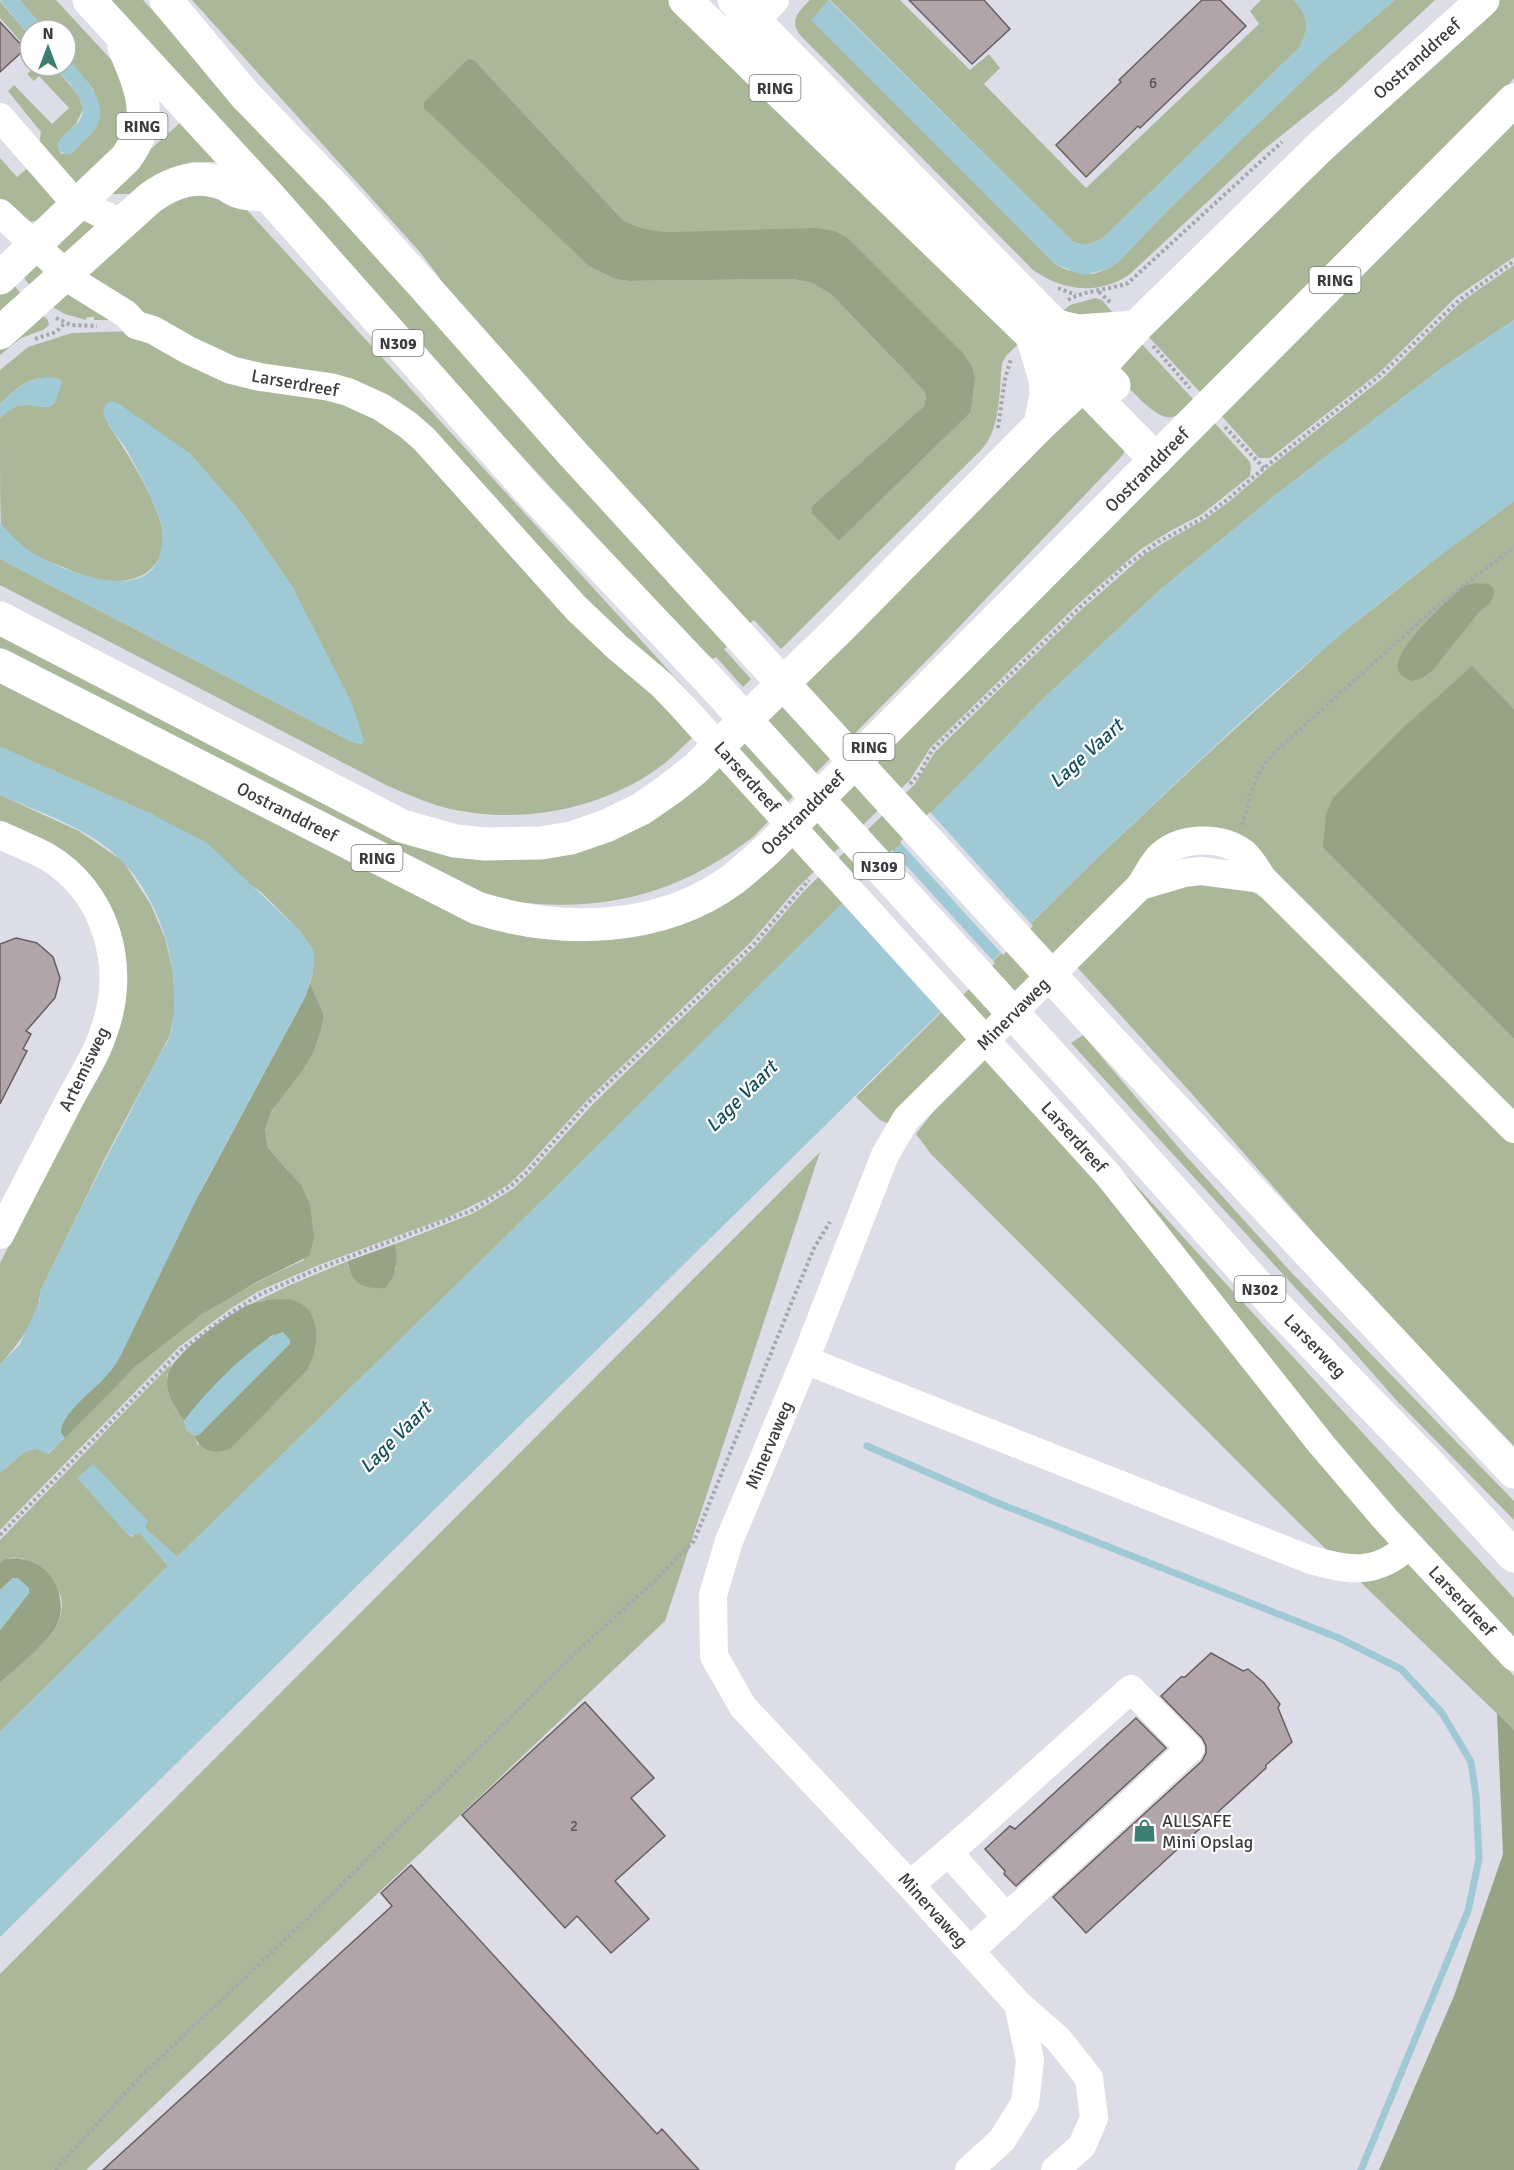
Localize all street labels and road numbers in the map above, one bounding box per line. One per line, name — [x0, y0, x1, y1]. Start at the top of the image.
street label: Oostranddreef — [1369, 13, 1466, 104]
road number: RING — [750, 75, 800, 101]
road number: RING — [116, 113, 168, 139]
road number: RING — [1310, 267, 1360, 293]
road number: N309 — [372, 330, 424, 356]
street label: Larserdreef — [250, 365, 341, 402]
street label: Oostranddreef — [1100, 423, 1194, 517]
road number: RING — [844, 734, 894, 760]
street label: Larserdreef — [709, 737, 785, 818]
street label: Oostranddreef — [756, 766, 850, 860]
street label: Oostranddreef — [233, 777, 342, 847]
road number: RING — [352, 845, 403, 871]
road number: N309 — [854, 853, 904, 879]
street label: Minervaweg — [972, 973, 1054, 1055]
street label: Artemisweg — [54, 1023, 114, 1115]
street label: Larserdreef — [1036, 1097, 1112, 1178]
road number: N302 — [1234, 1276, 1286, 1302]
street label: Larserweg — [1279, 1310, 1351, 1382]
street label: Minervaweg — [741, 1398, 797, 1492]
street label: Larserdreef — [1424, 1561, 1501, 1641]
street label: Minervaweg — [893, 1868, 973, 1952]

